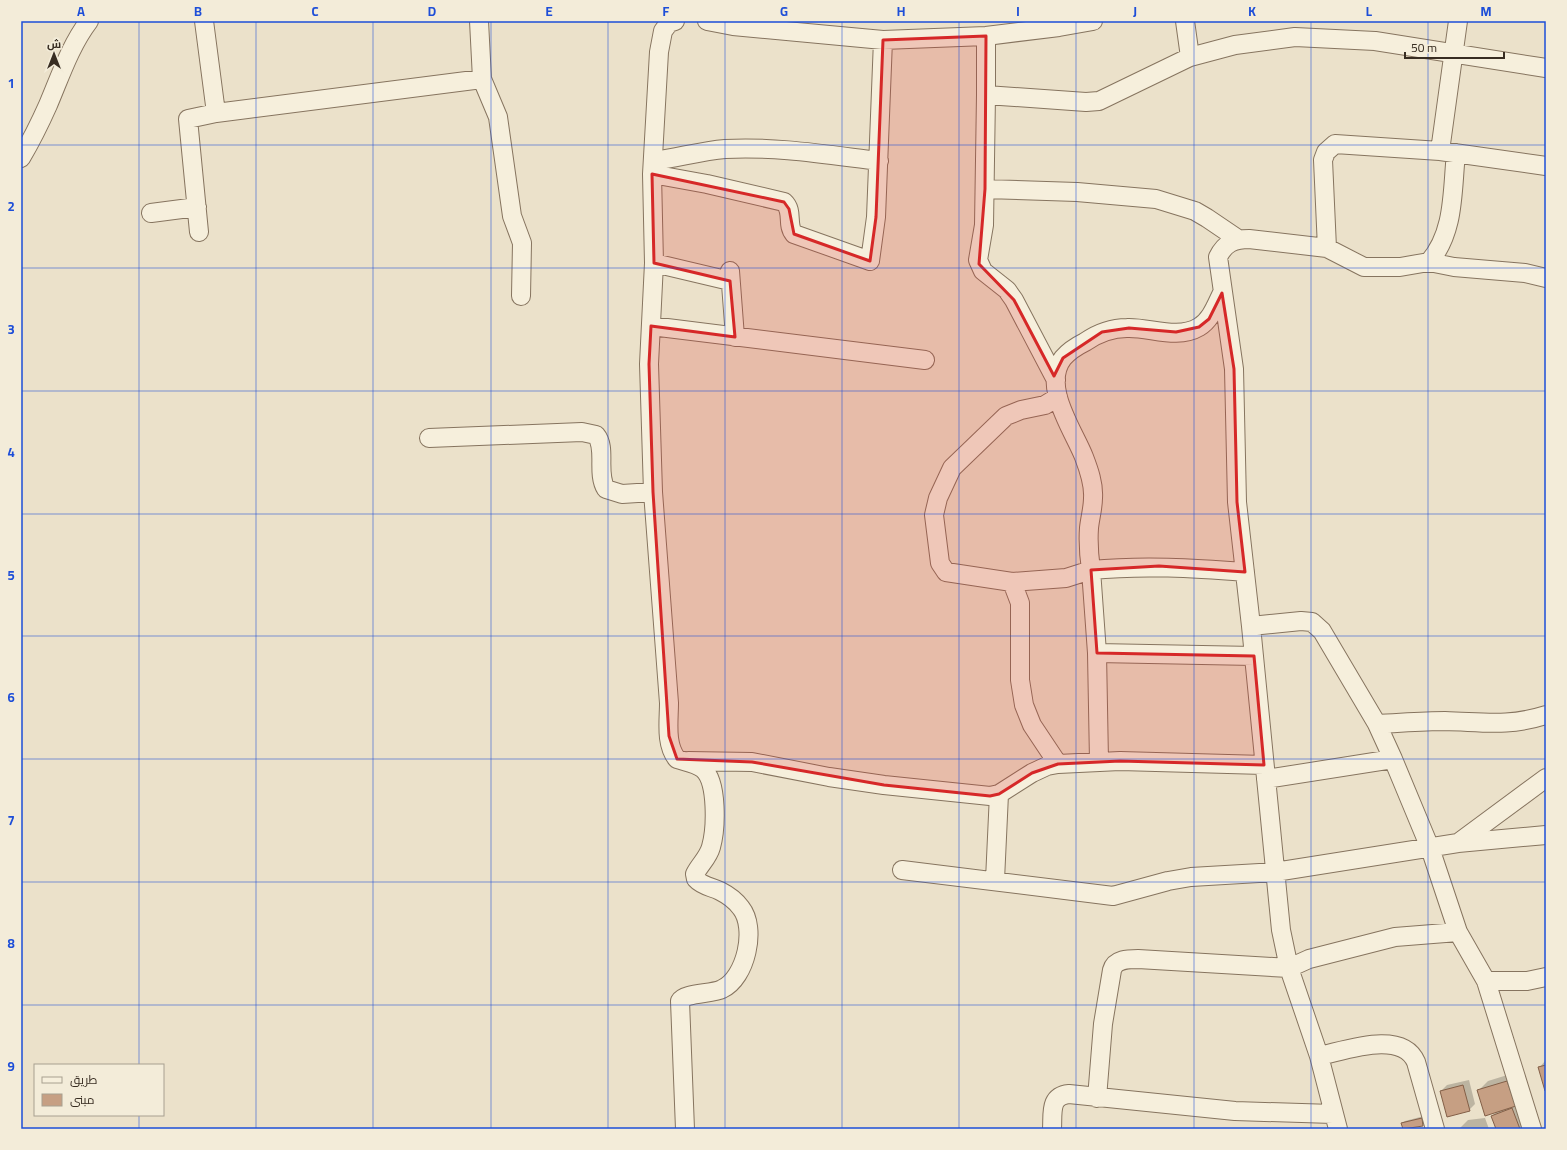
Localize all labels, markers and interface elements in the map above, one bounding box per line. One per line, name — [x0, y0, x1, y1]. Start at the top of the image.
text: A — [77, 0, 85, 23]
text: B — [194, 0, 202, 23]
text: C — [311, 0, 319, 23]
text: D — [428, 0, 436, 23]
text: E — [545, 0, 553, 23]
text: F — [663, 0, 670, 23]
text: G — [780, 0, 788, 23]
text: H — [897, 0, 905, 23]
text: I — [1016, 0, 1020, 23]
text: J — [1133, 0, 1137, 23]
text: K — [1248, 0, 1256, 23]
text: L — [1366, 0, 1373, 23]
text: M — [1481, 0, 1492, 23]
north arrow — [34, 34, 74, 74]
text: ش — [47, 34, 61, 54]
scale bar — [1405, 34, 1504, 60]
text: 50 m — [1411, 36, 1437, 59]
text: 1 — [7, 71, 15, 95]
text: 2 — [7, 194, 15, 218]
text: 3 — [7, 317, 15, 341]
text: 4 — [7, 440, 15, 464]
text: 5 — [7, 563, 15, 587]
text: 6 — [7, 685, 15, 709]
text: 7 — [7, 808, 15, 832]
text: 8 — [7, 931, 15, 955]
text: 9 — [7, 1054, 15, 1078]
legend — [34, 1064, 164, 1116]
text: طريق — [70, 1068, 98, 1091]
text: مبنى — [70, 1088, 95, 1111]

